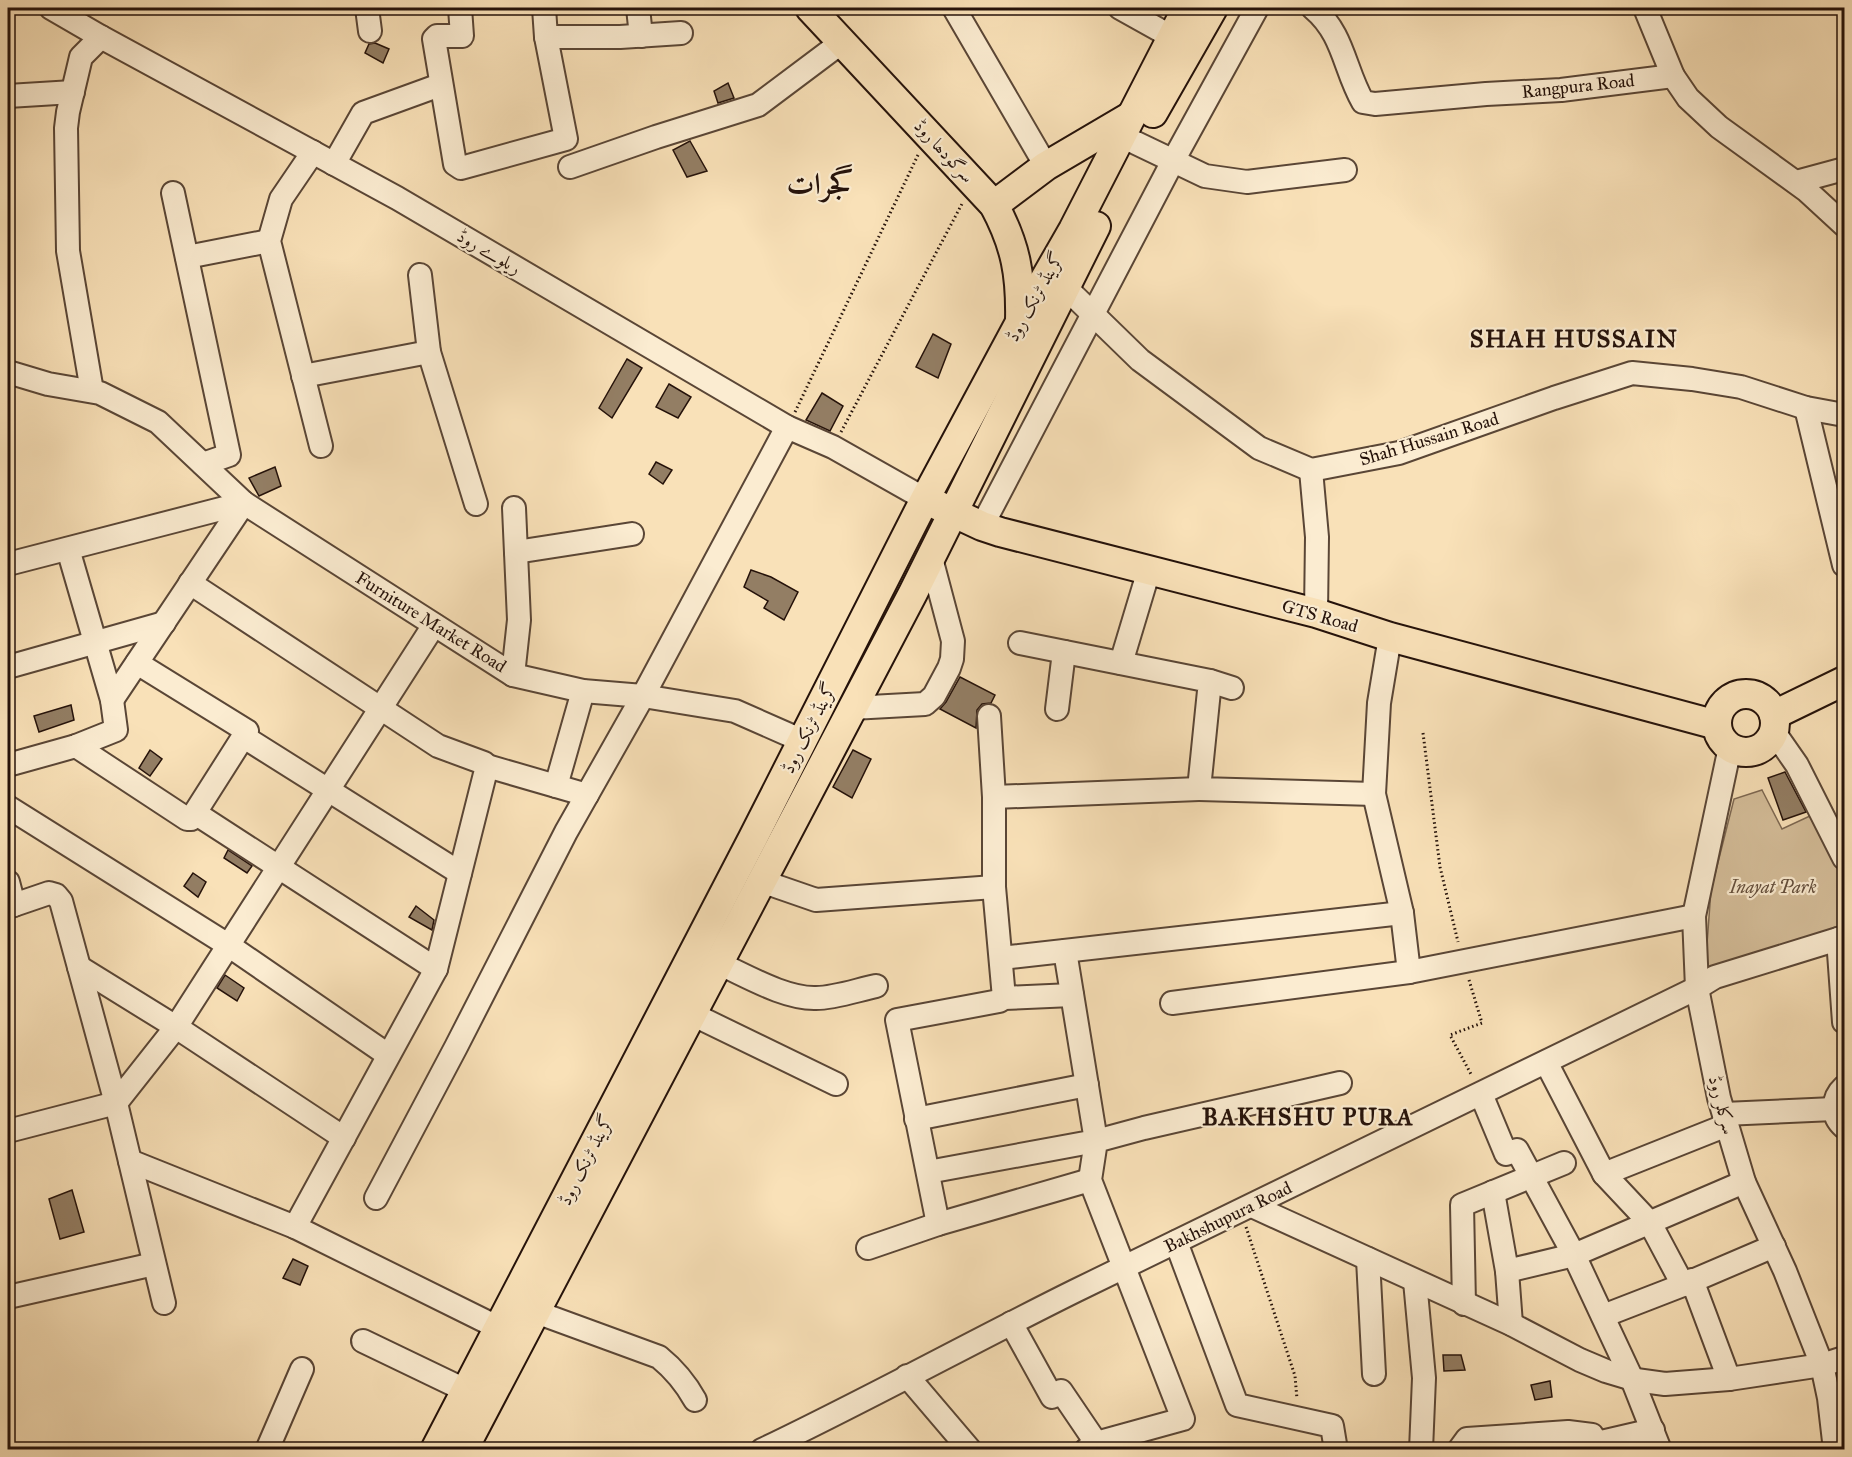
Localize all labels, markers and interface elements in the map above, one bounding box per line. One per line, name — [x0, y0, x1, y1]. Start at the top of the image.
street label: Rangpura Road — [1520, 69, 1636, 104]
street label: سرگودھا روڈ — [909, 115, 979, 188]
district label: گجرات — [787, 164, 853, 203]
street label: ریلوے روڈ — [453, 225, 525, 279]
street label: گرینڈ ٹرنک روڈ — [1001, 248, 1069, 346]
district label: SHAH HUSSAIN — [1470, 324, 1678, 354]
street label: Shah Hussain Road — [1357, 407, 1501, 471]
street label: Furniture Market Road — [352, 567, 510, 677]
street label: GTS Road — [1279, 595, 1361, 637]
street label: گرینڈ ٹرنک روڈ — [776, 679, 842, 777]
park label: Inayat Park — [1729, 876, 1816, 898]
street label: سرکلر روڈ — [1703, 1073, 1740, 1137]
district label: BAKHSHU PURA — [1202, 1102, 1414, 1132]
street label: گرینڈ ٹرنک روڈ — [553, 1111, 619, 1209]
street label: Bakhshupura Road — [1161, 1177, 1295, 1257]

